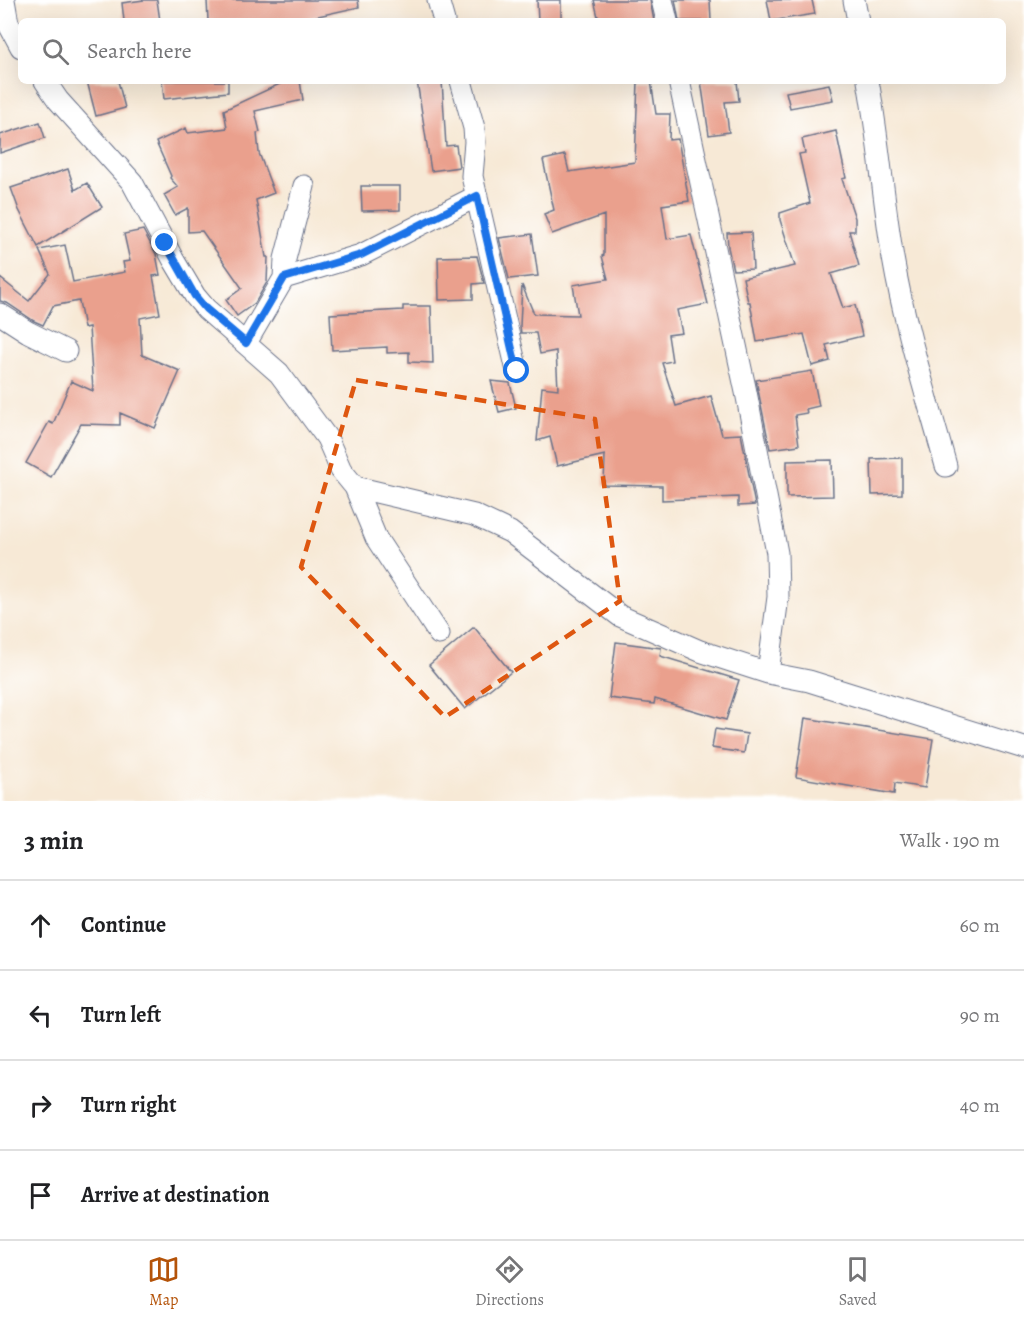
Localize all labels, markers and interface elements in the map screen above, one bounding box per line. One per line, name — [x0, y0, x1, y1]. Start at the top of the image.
search box — [18, 18, 1006, 84]
icon: search — [39, 35, 72, 68]
text: Search here — [87, 36, 192, 66]
route end — [151, 229, 177, 255]
route start — [503, 357, 529, 383]
text: 3 min — [24, 823, 84, 858]
text: Walk · 190 m — [900, 827, 1000, 854]
icon: ahead — [24, 909, 57, 942]
text: Continue — [81, 910, 166, 940]
text: 60 m — [960, 912, 1000, 939]
icon: left — [24, 999, 57, 1032]
text: Turn left — [81, 1000, 161, 1030]
text: 90 m — [960, 1002, 1000, 1029]
icon: right — [24, 1089, 57, 1122]
text: Turn right — [81, 1090, 177, 1120]
text: 40 m — [960, 1092, 1000, 1119]
icon: arrive — [24, 1179, 57, 1212]
text: Arrive at destination — [81, 1180, 270, 1210]
tab: Map — [147, 1253, 180, 1311]
tab: Directions — [475, 1253, 544, 1311]
tab: Saved — [839, 1253, 877, 1311]

